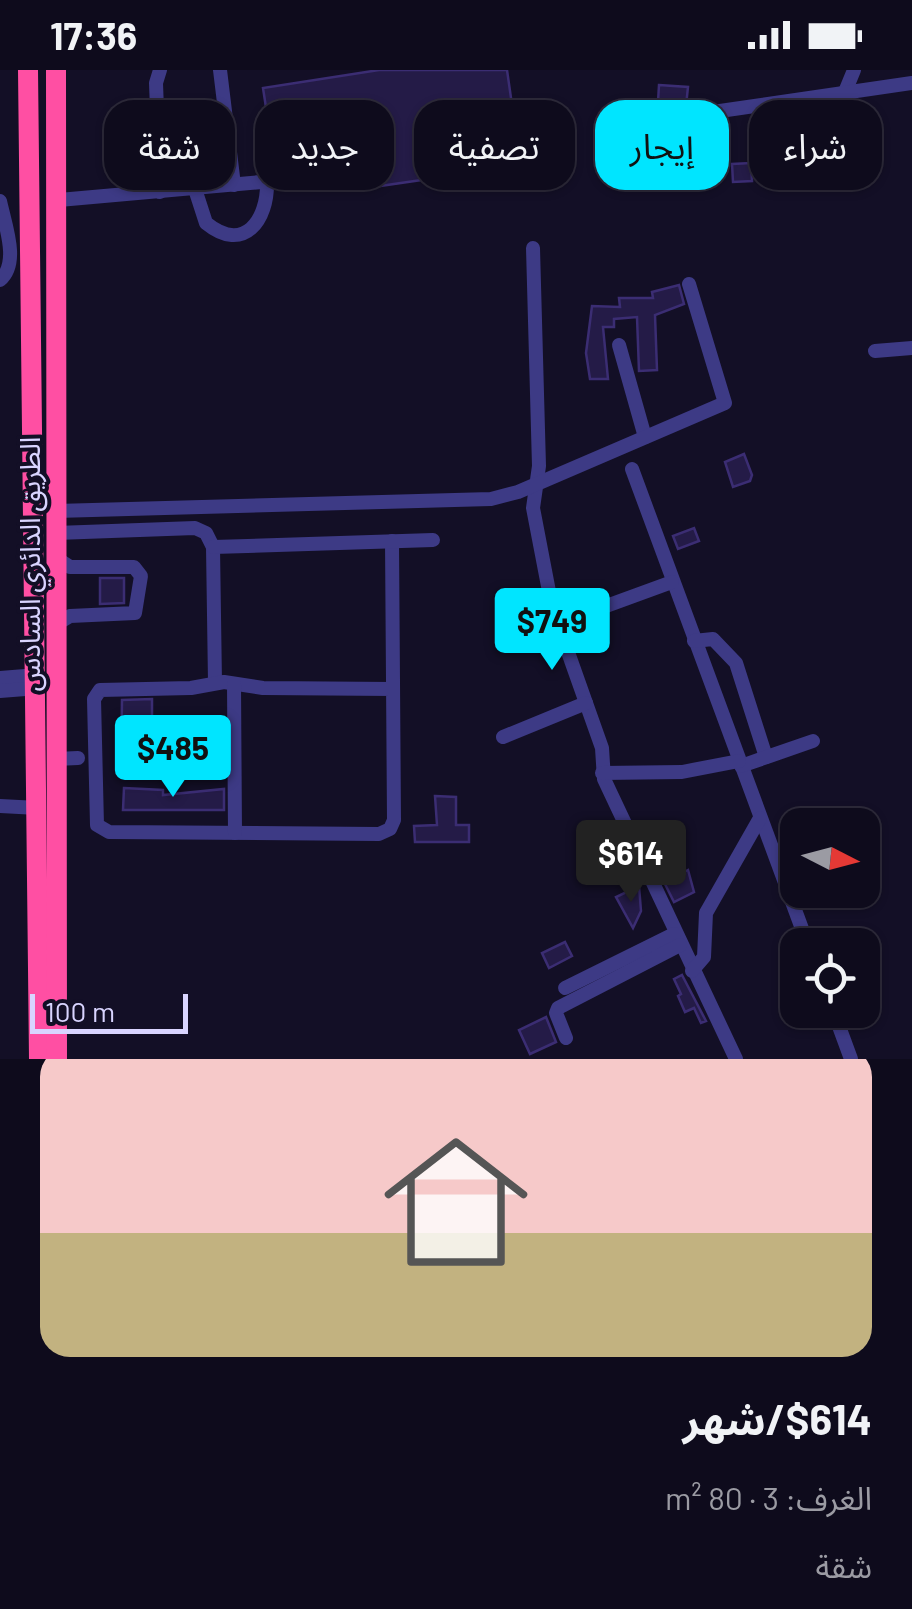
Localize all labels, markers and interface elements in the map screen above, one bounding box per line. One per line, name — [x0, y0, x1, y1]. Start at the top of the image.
text: 17:36 — [50, 12, 137, 58]
chip: شقة — [104, 100, 235, 190]
chip: جديد — [255, 100, 394, 190]
chip: تصفية — [414, 100, 575, 190]
chip: إيجار — [595, 100, 729, 190]
chip: شراء — [749, 100, 882, 190]
street label: الطريق الدائري السادس — [12, 437, 51, 691]
pin: $749 — [493, 588, 611, 673]
text: $749 — [517, 601, 587, 639]
pin: $485 — [114, 715, 232, 800]
text: $485 — [137, 728, 209, 766]
north arrow — [780, 808, 880, 908]
map controls — [780, 808, 880, 1028]
pin: $614 — [572, 820, 690, 905]
text: $614 — [598, 833, 664, 871]
button: locate — [780, 928, 880, 1028]
scale bar — [30, 989, 188, 1034]
text: 100 m — [45, 994, 115, 1028]
icon: home — [366, 1112, 546, 1292]
text: $614/شهر — [683, 1393, 872, 1443]
text: الغرف: 3 · 80 m² — [665, 1478, 872, 1516]
text: شقة — [816, 1546, 872, 1584]

